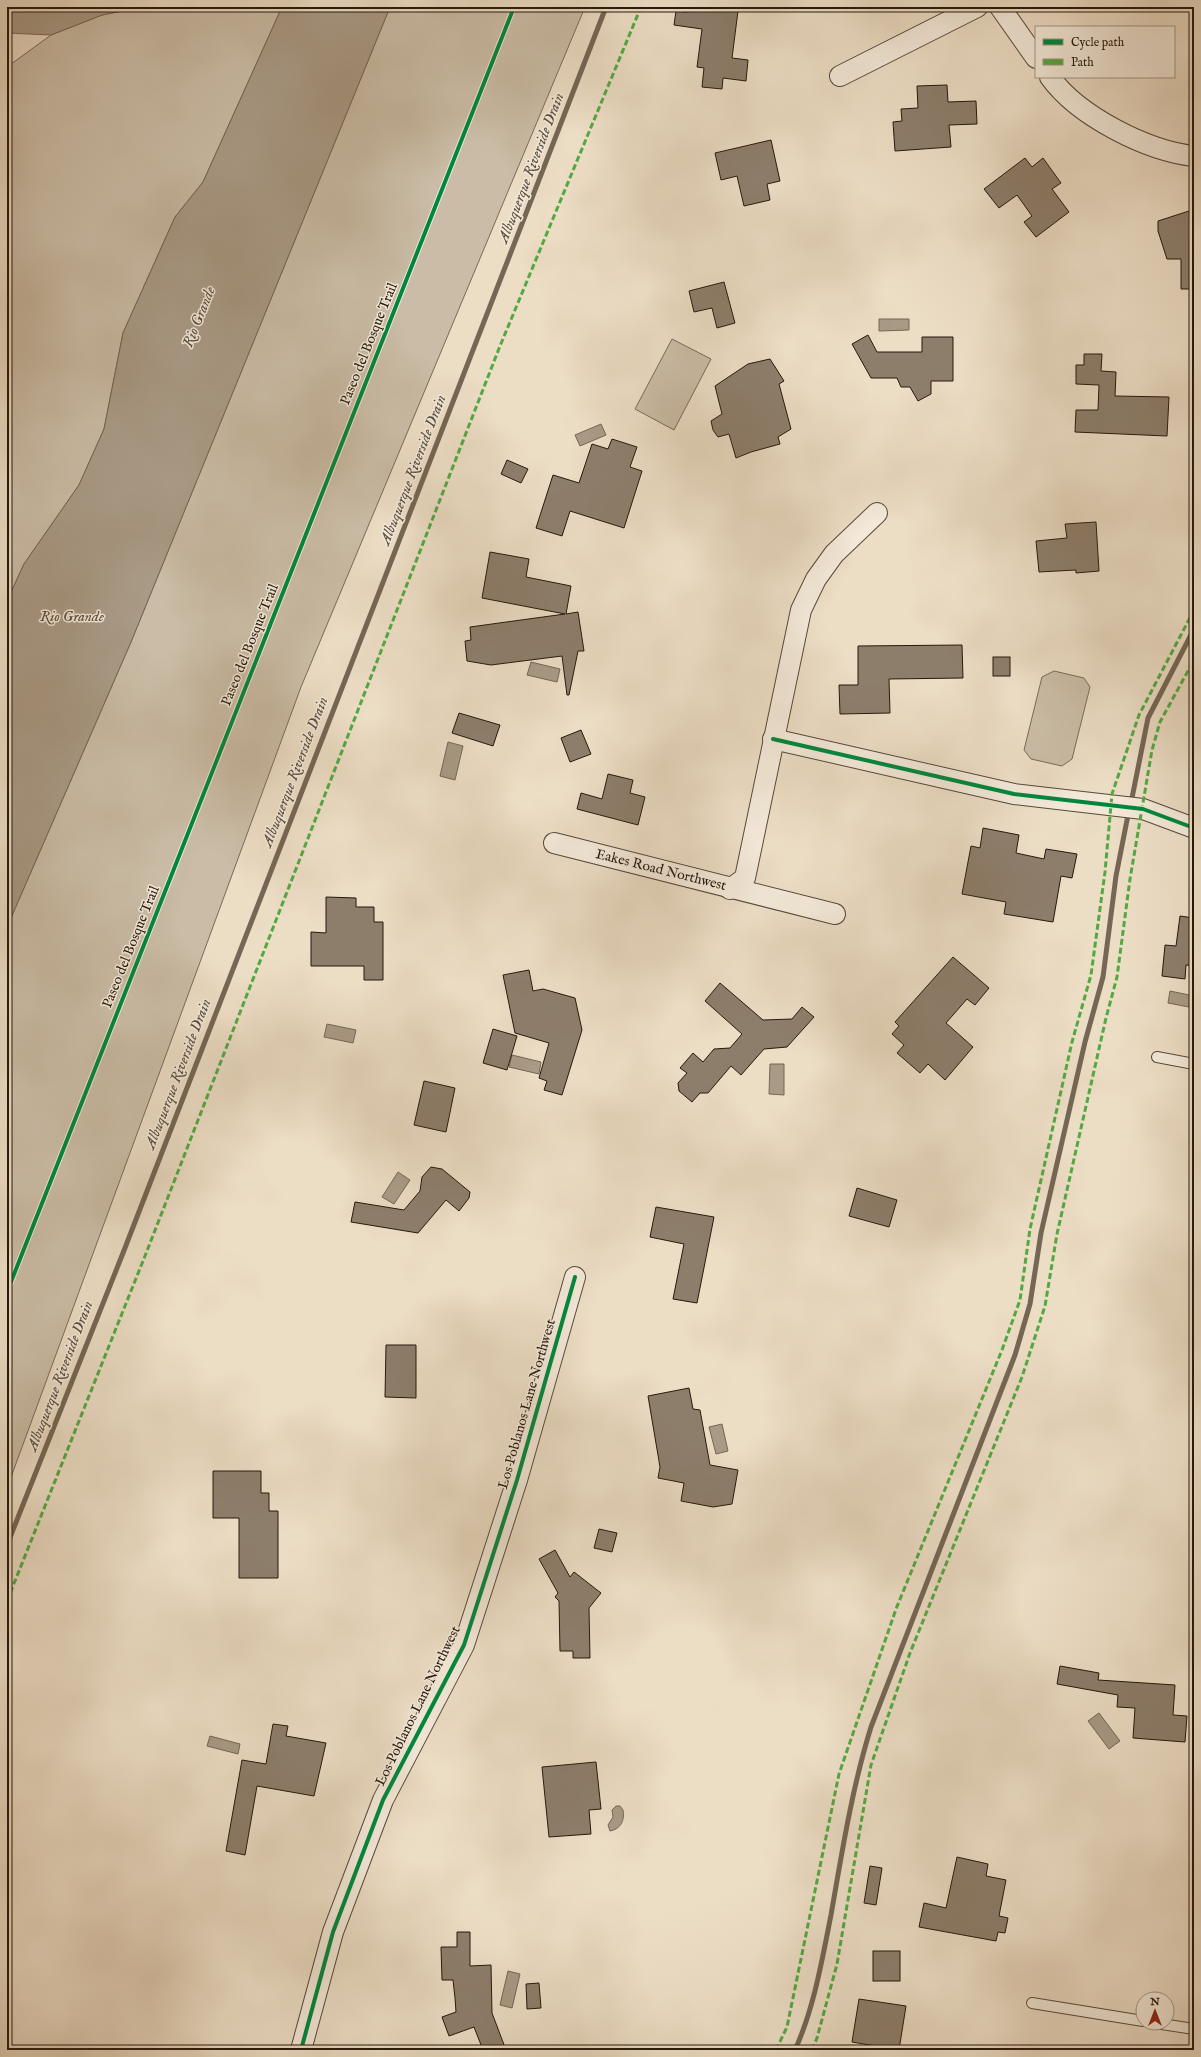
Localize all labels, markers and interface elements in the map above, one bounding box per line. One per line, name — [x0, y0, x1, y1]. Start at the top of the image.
legend — [1035, 26, 1175, 78]
text: Cycle path — [1071, 35, 1125, 51]
text: Path — [1071, 55, 1094, 70]
water label: Albuquerque Riverside Drain — [493, 90, 568, 248]
street label: Paseo del Bosque Trail — [336, 280, 402, 408]
water label: Rio Grande — [178, 284, 220, 350]
water label: Albuquerque Riverside Drain — [375, 392, 450, 550]
street label: Paseo del Bosque Trail — [217, 581, 283, 709]
water label: Rio Grande — [40, 607, 104, 626]
water label: Albuquerque Riverside Drain — [257, 694, 332, 852]
street label: Eakes Road Northwest — [594, 845, 728, 895]
street label: Paseo del Bosque Trail — [98, 883, 164, 1011]
water label: Albuquerque Riverside Drain — [140, 996, 215, 1154]
water label: Albuquerque Riverside Drain — [22, 1298, 97, 1456]
street label: Los Poblanos Lane Northwest — [494, 1317, 560, 1491]
street label: Los Poblanos Lane Northwest — [371, 1623, 465, 1789]
north arrow — [1135, 1991, 1175, 2031]
text: N — [1149, 1995, 1160, 2009]

